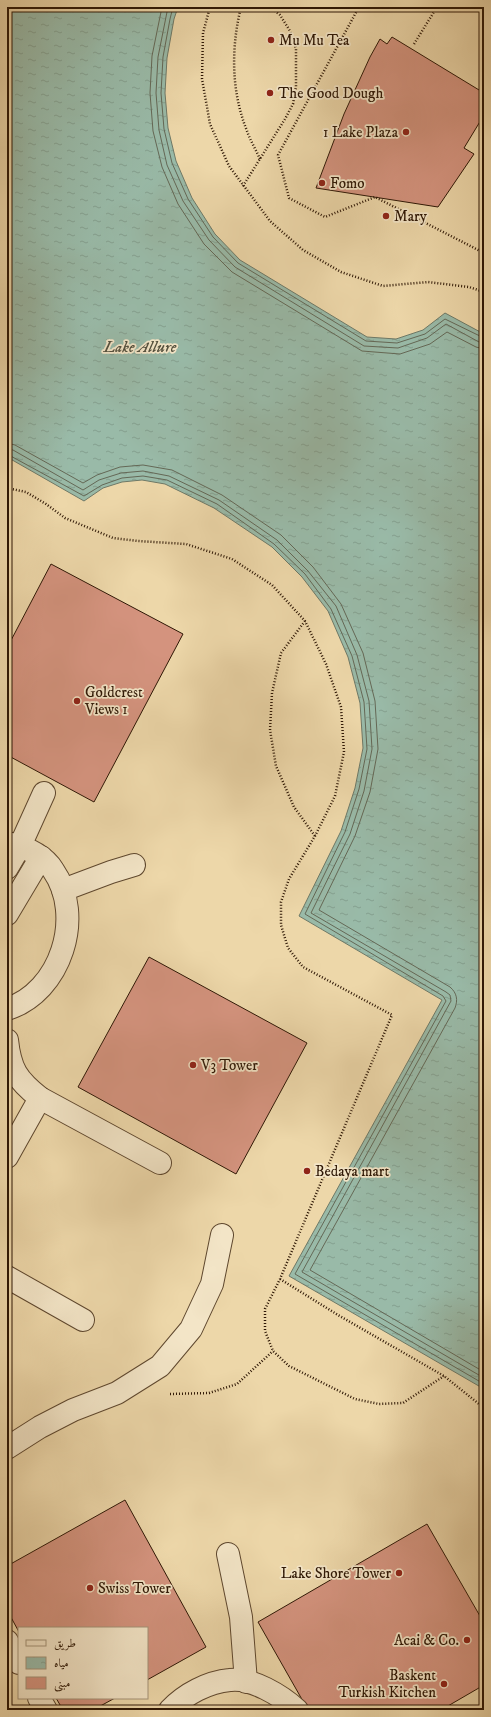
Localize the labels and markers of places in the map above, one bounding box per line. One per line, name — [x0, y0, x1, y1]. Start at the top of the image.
place label: Mu Mu Tea — [279, 31, 350, 50]
marker: Mu Mu Tea — [266, 35, 276, 45]
place label: The Good Dough — [278, 84, 383, 103]
marker: The Good Dough — [265, 88, 275, 98]
place label: 1 Lake Plaza — [323, 123, 399, 142]
marker: 1 Lake Plaza — [401, 127, 411, 137]
place label: Fomo — [330, 174, 365, 193]
marker: Fomo — [317, 178, 327, 188]
place label: Mary — [394, 207, 428, 226]
marker: Mary — [381, 211, 391, 221]
place label: Goldcrest Views 1 — [84, 683, 143, 719]
marker: Goldcrest Views 1 — [72, 696, 82, 706]
place label: V3 Tower — [200, 1056, 258, 1075]
marker: V3 Tower — [188, 1060, 198, 1070]
place label: Bedaya mart — [315, 1162, 389, 1181]
marker: Bedaya mart — [302, 1166, 312, 1176]
place label: Lake Shore Tower — [281, 1564, 391, 1583]
marker: Lake Shore Tower — [394, 1568, 404, 1578]
place label: Swiss Tower — [98, 1579, 171, 1598]
marker: Swiss Tower — [85, 1583, 95, 1593]
place label: Acai & Co. — [394, 1631, 459, 1650]
marker: Acai & Co. — [462, 1635, 472, 1645]
place label: Baskent Turkish Kitchen — [338, 1666, 436, 1702]
marker: Baskent Turkish Kitchen — [439, 1679, 449, 1689]

